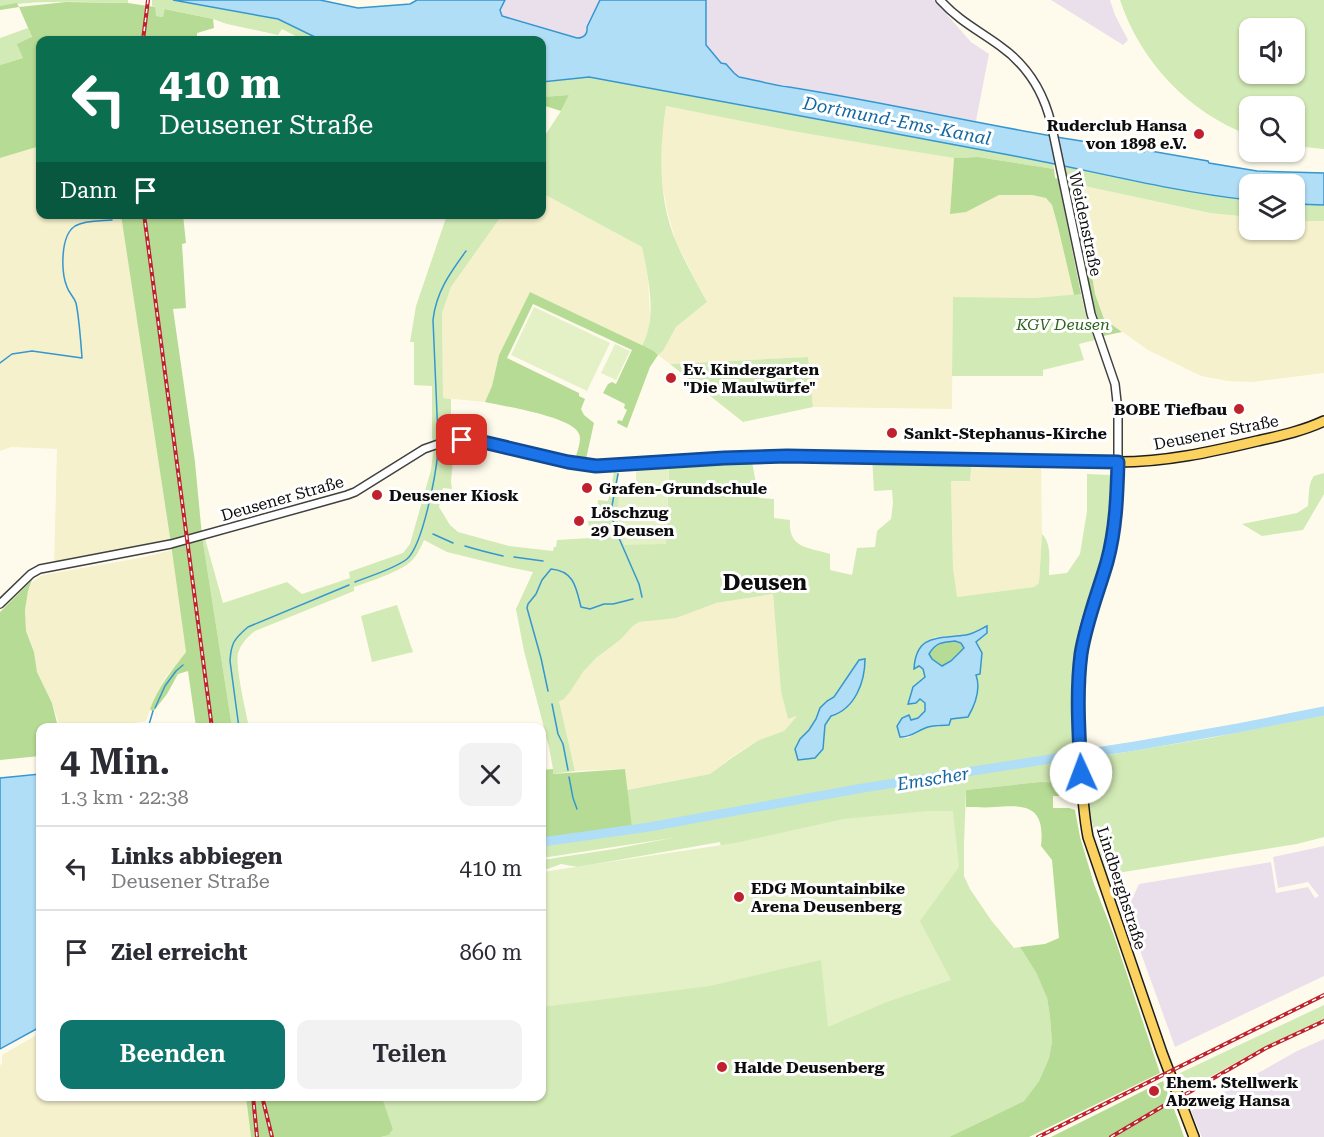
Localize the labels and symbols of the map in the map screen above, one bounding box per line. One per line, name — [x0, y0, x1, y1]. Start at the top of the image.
water label: Dortmund-Ems-Kanal — [800, 92, 993, 149]
place label: Ruderclub Hansa von 1898 e.V. — [1047, 116, 1188, 153]
marker: Ruderclub Hansa von 1898 e.V. — [1192, 127, 1206, 141]
street label: Weidenstraße — [1065, 170, 1106, 278]
park label: KGV Deusen — [1015, 315, 1110, 334]
place label: Ev. Kindergarten "Die Maulwürfe" — [683, 360, 819, 397]
marker: Ev. Kindergarten "Die Maulwürfe" — [664, 371, 678, 385]
place label: BOBE Tiefbau — [1114, 400, 1227, 419]
marker: BOBE Tiefbau — [1232, 402, 1246, 416]
street label: Deusener Straße — [1152, 411, 1280, 454]
pin — [436, 414, 487, 465]
place label: Sankt-Stephanus-Kirche — [904, 424, 1107, 443]
marker: Sankt-Stephanus-Kirche — [885, 426, 899, 440]
street label: Deusener Straße — [218, 472, 346, 525]
place label: Grafen-Grundschule — [599, 479, 767, 498]
marker: Grafen-Grundschule — [580, 481, 594, 495]
place label: Deusener Kiosk — [389, 486, 519, 505]
marker: Deusener Kiosk — [370, 488, 384, 502]
place label: Löschzug 29 Deusen — [591, 503, 675, 540]
marker: Löschzug 29 Deusen — [572, 514, 586, 528]
district label: Deusen — [723, 570, 807, 595]
position arrow — [1049, 741, 1113, 805]
water label: Emscher — [894, 762, 971, 795]
street label: Lindberghstraße — [1093, 824, 1150, 952]
place label: EDG Mountainbike Arena Deusenberg — [751, 879, 905, 916]
marker: EDG Mountainbike Arena Deusenberg — [732, 890, 746, 904]
place label: Halde Deusenberg — [734, 1058, 884, 1077]
marker: Halde Deusenberg — [715, 1060, 729, 1074]
place label: Ehem. Stellwerk Abzweig Hansa — [1166, 1073, 1298, 1110]
marker: Ehem. Stellwerk Abzweig Hansa — [1147, 1084, 1161, 1098]

